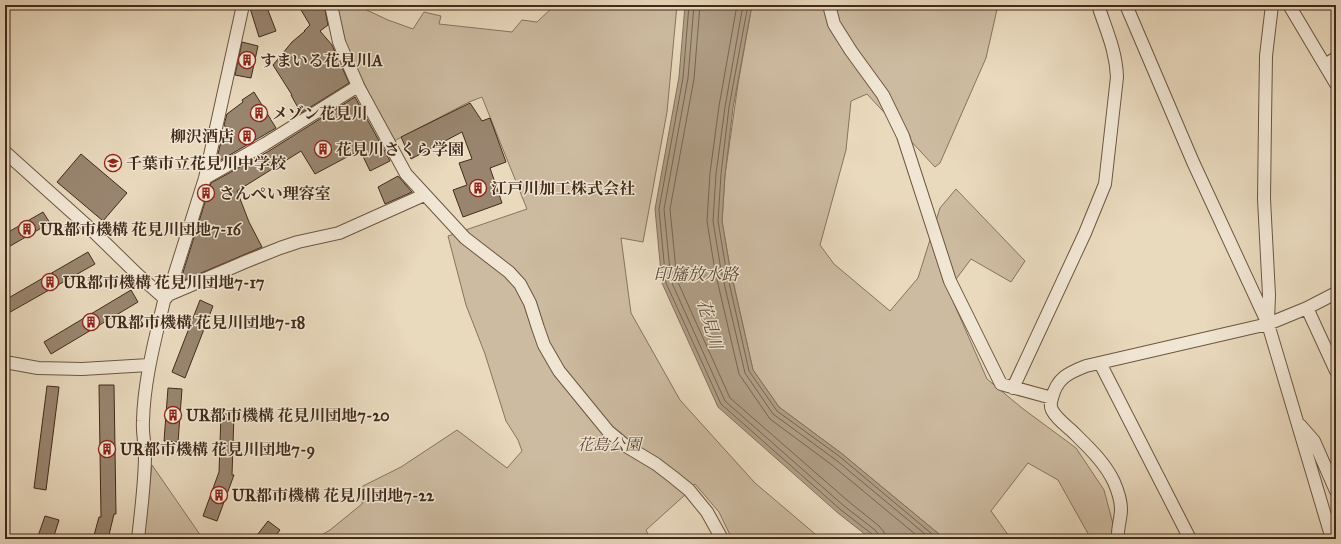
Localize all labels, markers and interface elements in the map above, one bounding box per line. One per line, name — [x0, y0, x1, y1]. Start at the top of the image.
building icon: すまいる花見川A — [237, 50, 257, 70]
place label: すまいる花見川A — [260, 51, 383, 70]
building icon: メゾン花見川 — [249, 103, 269, 123]
place label: メゾン花見川 — [272, 104, 368, 123]
building icon: 柳沢酒店 — [237, 126, 257, 146]
place label: 柳沢酒店 — [170, 127, 234, 146]
building icon: 花見川さくら学園 — [313, 139, 333, 159]
place label: 花見川さくら学園 — [336, 140, 464, 159]
school or university icon: 千葉市立花見川中学校 — [103, 153, 123, 173]
place label: 千葉市立花見川中学校 — [126, 154, 287, 173]
building icon: 江戸川加工株式会社 — [468, 178, 488, 198]
place label: 江戸川加工株式会社 — [491, 179, 635, 198]
building icon: さんぺい理容室 — [196, 183, 216, 203]
place label: さんぺい理容室 — [219, 184, 331, 203]
building icon: UR都市機構 花見川団地7-16 — [17, 219, 37, 239]
place label: UR都市機構 花見川団地7-16 — [40, 220, 242, 239]
water label: 印旛放水路 — [654, 264, 739, 285]
building icon: UR都市機構 花見川団地7-17 — [40, 272, 60, 292]
place label: UR都市機構 花見川団地7-17 — [63, 273, 265, 292]
water label: 花見川 — [692, 297, 727, 353]
building icon: UR都市機構 花見川団地7-18 — [81, 312, 101, 332]
place label: UR都市機構 花見川団地7-18 — [104, 313, 305, 332]
building icon: UR都市機構 花見川団地7-20 — [163, 405, 183, 425]
place label: UR都市機構 花見川団地7-20 — [186, 406, 390, 425]
park label: 花島公園 — [577, 435, 644, 454]
building icon: UR都市機構 花見川団地7-9 — [97, 439, 117, 459]
place label: UR都市機構 花見川団地7-9 — [120, 440, 315, 460]
building icon: UR都市機構 花見川団地7-22 — [209, 485, 229, 505]
place label: UR都市機構 花見川団地7-22 — [232, 486, 435, 505]

